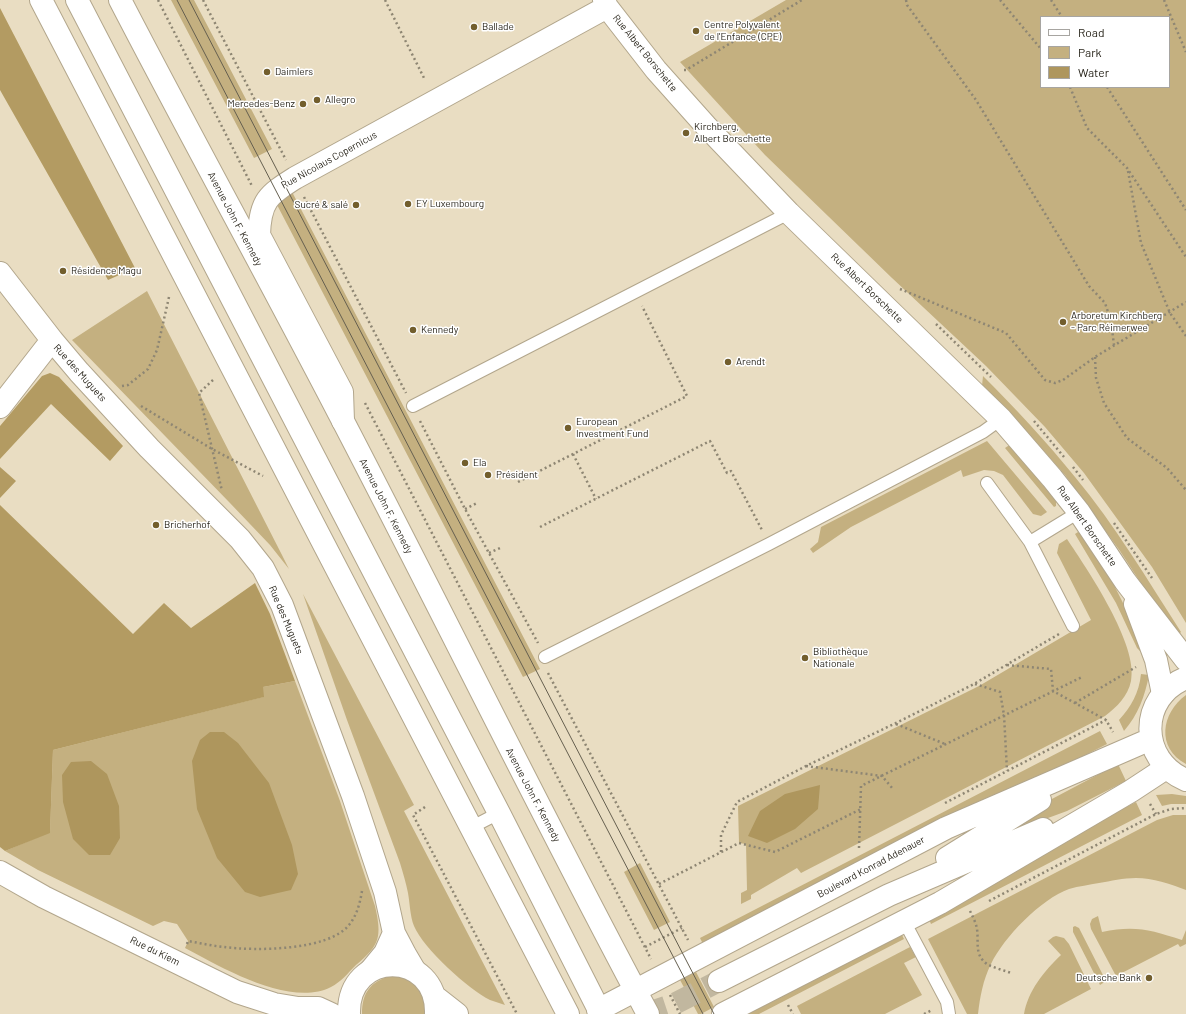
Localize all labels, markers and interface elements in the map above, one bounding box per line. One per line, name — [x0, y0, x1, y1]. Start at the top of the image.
street label: Rue Albert Borschette — [610, 12, 680, 94]
legend — [1040, 16, 1170, 88]
place label: Centre Polyvalent de l'Enfance (CPE) — [704, 19, 781, 42]
place label: Ballade — [482, 21, 514, 33]
marker: Ballade — [469, 22, 479, 32]
text: Road — [1078, 25, 1105, 39]
marker: Centre Polyvalent de l'Enfance (CPE) — [691, 26, 701, 36]
text: Park — [1078, 45, 1102, 59]
text: Water — [1078, 65, 1109, 79]
place label: Daimlers — [275, 66, 313, 78]
marker: Daimlers — [262, 67, 272, 77]
place label: Allegro — [325, 94, 355, 106]
marker: Allegro — [312, 95, 322, 105]
place label: Mercedes-Benz — [228, 98, 295, 110]
marker: Mercedes-Benz — [298, 99, 308, 109]
place label: Kirchberg, Albert Borschette — [694, 121, 771, 144]
marker: Kirchberg, Albert Borschette — [681, 128, 691, 138]
street label: Rue Nicolaus Copernicus — [279, 129, 379, 191]
street label: Avenue John F. Kennedy — [205, 170, 265, 268]
place label: EY Luxembourg — [416, 198, 484, 210]
place label: Sucré & salé — [295, 199, 348, 211]
marker: EY Luxembourg — [403, 199, 413, 209]
marker: Sucré & salé — [351, 200, 361, 210]
street label: Rue Albert Borschette — [828, 250, 906, 326]
place label: Résidence Magu — [71, 265, 141, 277]
marker: Résidence Magu — [58, 266, 68, 276]
place label: Arboretum Kirchberg - Parc Réimerwee — [1071, 310, 1162, 334]
marker: Arboretum Kirchberg - Parc Réimerwee — [1058, 317, 1068, 327]
place label: Kennedy — [421, 324, 458, 336]
marker: Kennedy — [408, 325, 418, 335]
street label: Rue des Muguets — [51, 342, 109, 404]
place label: Arendt — [736, 356, 765, 368]
marker: Arendt — [723, 357, 733, 367]
place label: European Investment Fund — [576, 416, 648, 440]
marker: European Investment Fund — [563, 423, 573, 433]
street label: Avenue John F. Kennedy — [357, 457, 415, 555]
place label: Ela — [473, 457, 486, 469]
marker: Ela — [460, 458, 470, 468]
place label: Président — [496, 469, 538, 481]
marker: Président — [483, 470, 493, 480]
street label: Rue Albert Borschette — [1055, 483, 1119, 569]
place label: Bricherhof — [164, 519, 210, 531]
marker: Bricherhof — [151, 520, 161, 530]
street label: Rue des Muguets — [266, 584, 306, 656]
place label: Bibliothèque Nationale — [813, 646, 868, 670]
marker: Bibliothèque Nationale — [800, 653, 810, 663]
street label: Avenue John F. Kennedy — [503, 746, 563, 844]
street label: Boulevard Konrad Adenauer — [815, 834, 927, 900]
street label: Rue du Kiem — [128, 934, 182, 968]
place label: Deutsche Bank — [1076, 972, 1141, 984]
marker: Deutsche Bank — [1144, 973, 1154, 983]

